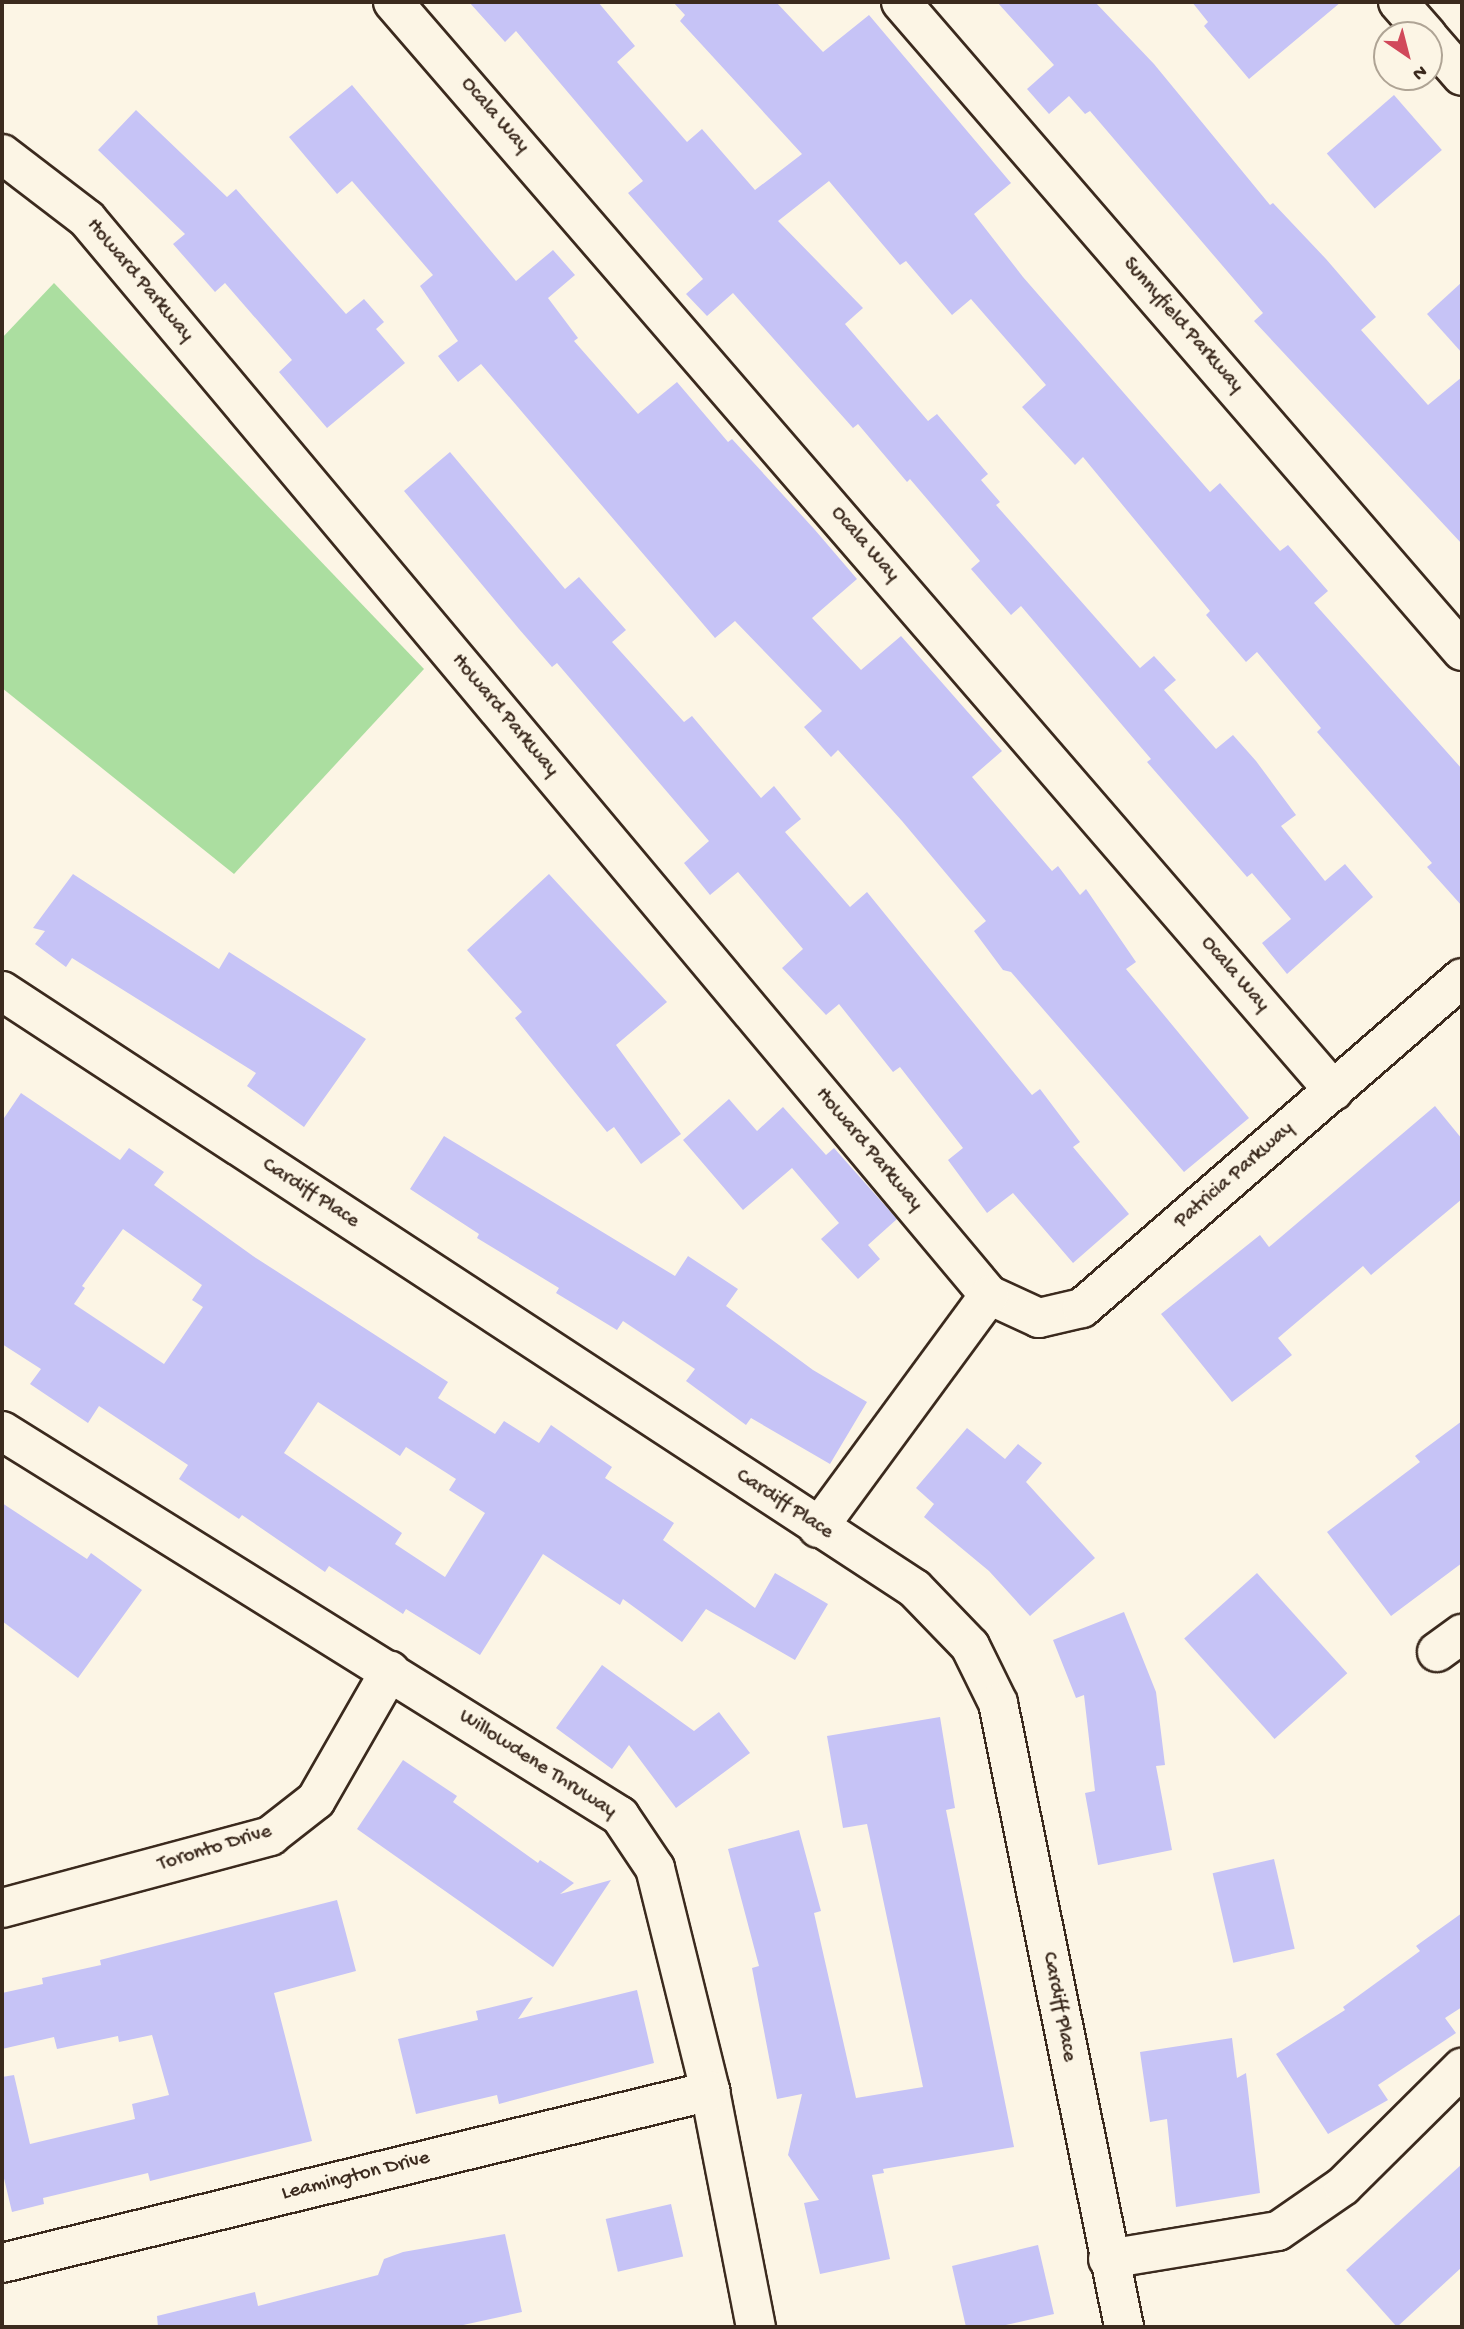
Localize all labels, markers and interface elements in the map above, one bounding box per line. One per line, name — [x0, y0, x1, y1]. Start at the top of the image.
north arrow — [1373, 21, 1443, 91]
text: N — [1408, 59, 1431, 85]
street label: Ocala Way — [454, 73, 534, 159]
street label: Howard Parkway — [80, 214, 198, 348]
street label: Sunnyfield Parkway — [1116, 253, 1248, 399]
street label: Ocala Way — [824, 502, 904, 588]
street label: Howard Parkway — [445, 649, 563, 783]
street label: Ocala Way — [1194, 932, 1274, 1018]
street label: Howard Parkway — [809, 1083, 927, 1217]
street label: Patricia Parkway — [1170, 1117, 1300, 1235]
street label: Cardiff Place — [257, 1153, 363, 1235]
street label: Cardiff Place — [731, 1464, 837, 1546]
street label: Willowdene Thruway — [454, 1705, 620, 1825]
street label: Toronto Drive — [155, 1820, 275, 1878]
street label: Cardiff Place — [1035, 1950, 1081, 2064]
street label: Leamington Drive — [279, 2146, 433, 2208]

